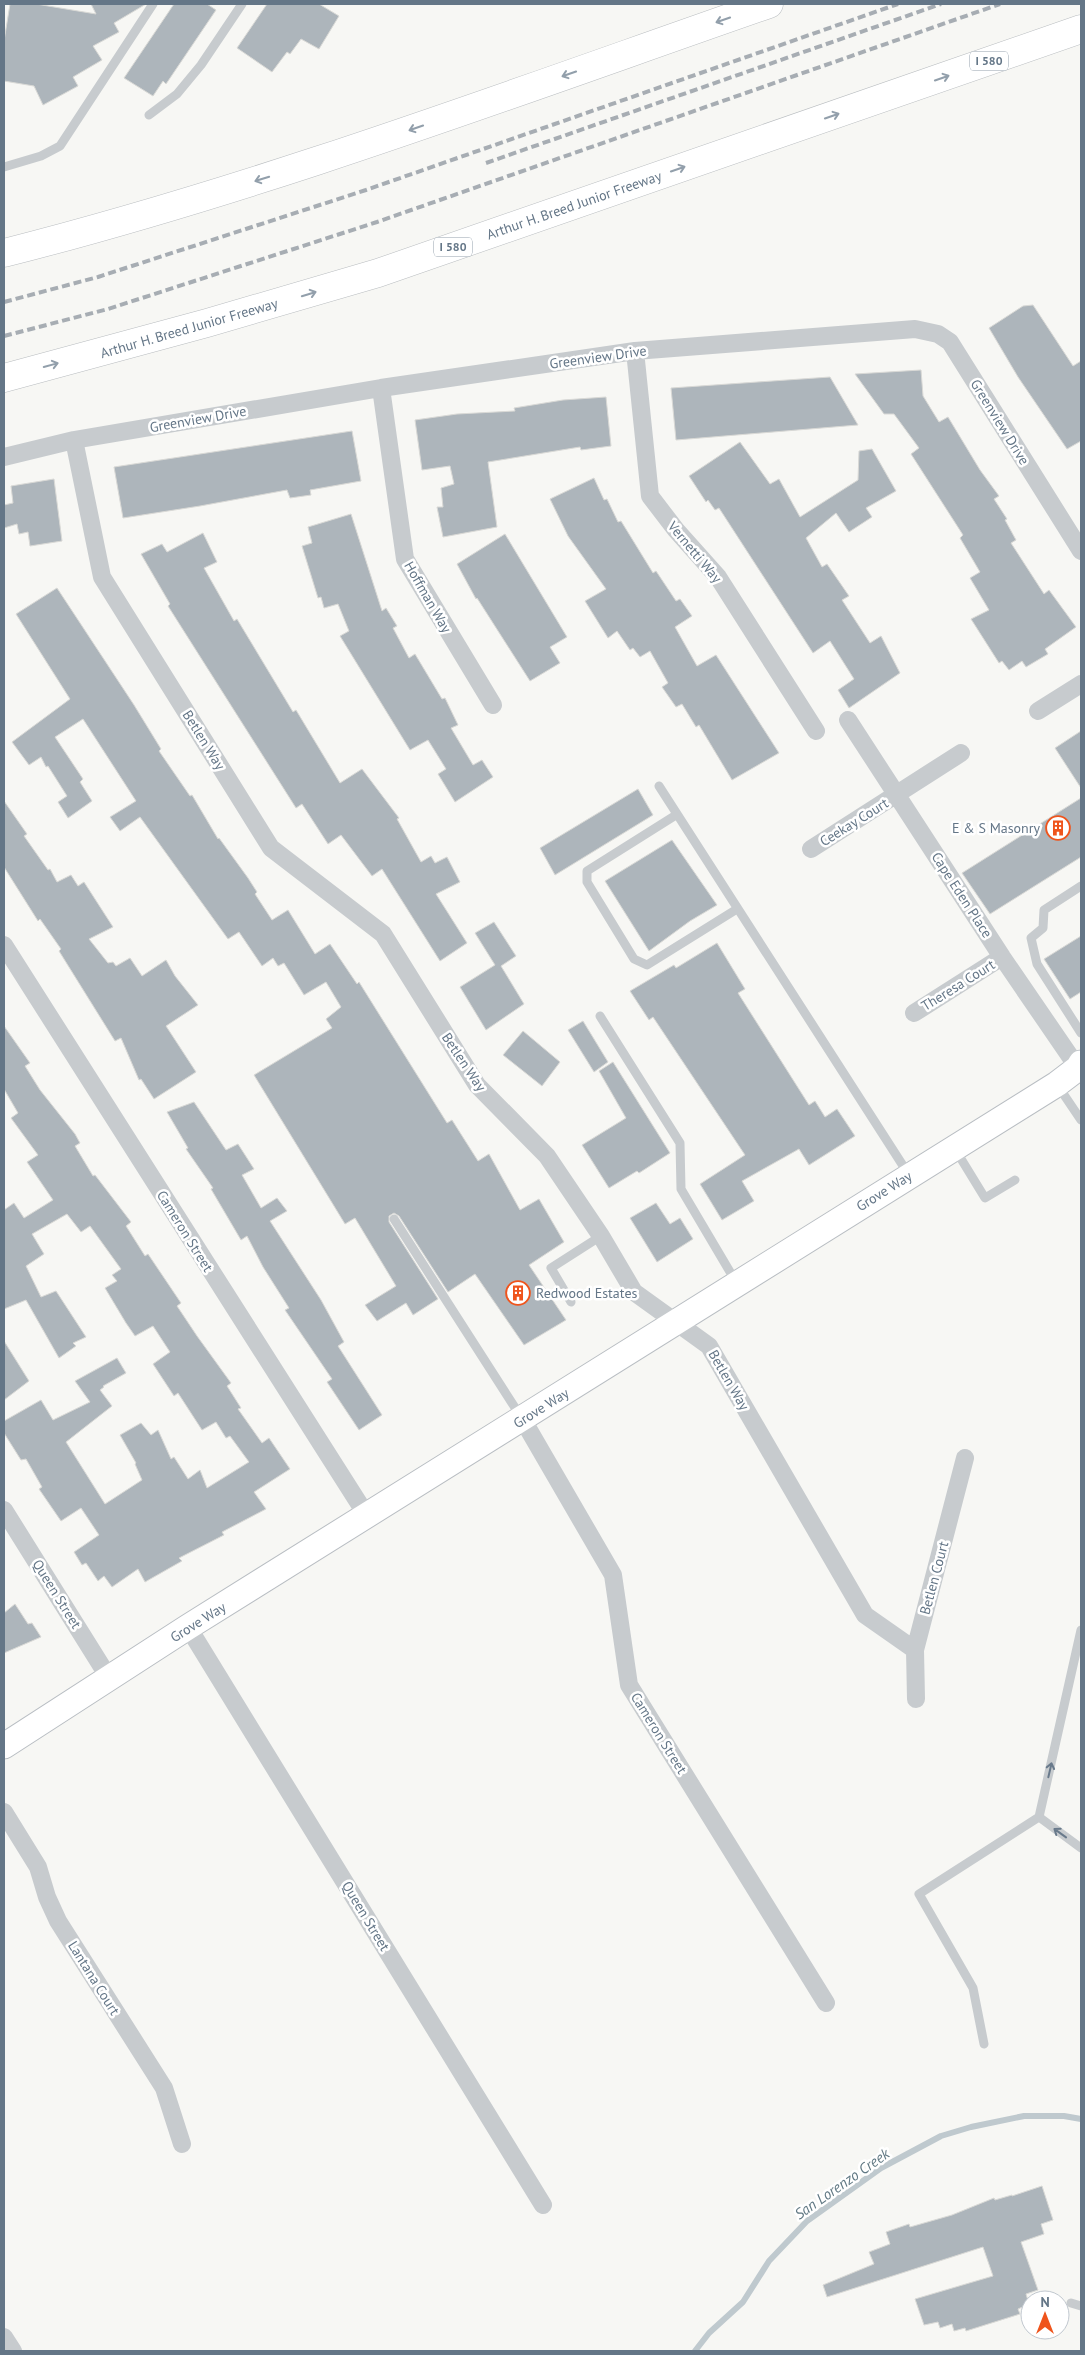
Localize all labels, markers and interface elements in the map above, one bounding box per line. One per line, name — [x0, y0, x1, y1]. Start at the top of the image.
one-way arrow — [715, 16, 731, 25]
road number: I 580 — [970, 51, 1008, 70]
one-way arrow — [562, 69, 578, 79]
one-way arrow — [934, 73, 949, 82]
one-way arrow — [823, 111, 839, 120]
one-way arrow — [408, 123, 424, 133]
one-way arrow — [670, 164, 685, 173]
street label: Arthur H. Breed Junior Freeway — [484, 166, 664, 243]
one-way arrow — [254, 174, 270, 184]
road number: I 580 — [434, 238, 472, 256]
one-way arrow — [300, 288, 316, 298]
street label: Arthur H. Breed Junior Freeway — [98, 294, 280, 362]
street label: Greenview Drive — [548, 341, 648, 373]
one-way arrow — [43, 360, 59, 370]
street label: Greenview Drive — [967, 376, 1033, 468]
street label: Greenview Drive — [148, 402, 248, 436]
street label: Vernetti Way — [663, 517, 726, 587]
street label: Hoffman Way — [400, 558, 456, 636]
street label: Betlen Way — [179, 707, 230, 774]
street label: Ceekay Court — [816, 794, 892, 850]
building icon: E & S Masonry — [1045, 815, 1071, 841]
place label: E & S Masonry — [952, 819, 1040, 837]
street label: Cape Eden Place — [928, 849, 996, 941]
street label: Theresa Court — [918, 955, 998, 1015]
street label: Betlen Way — [438, 1029, 490, 1095]
street label: Grove Way — [853, 1167, 916, 1215]
street label: Cameron Street — [153, 1187, 217, 1275]
building icon: Redwood Estates — [505, 1280, 531, 1306]
place label: Redwood Estates — [536, 1284, 638, 1302]
street label: Betlen Way — [704, 1347, 754, 1414]
street label: Grove Way — [510, 1384, 573, 1432]
street label: Betlen Court — [916, 1539, 952, 1617]
street label: Queen Street — [29, 1556, 86, 1632]
street label: Grove Way — [167, 1598, 230, 1646]
street label: Cameron Street — [627, 1689, 691, 1777]
one-way arrow — [1046, 1762, 1055, 1778]
one-way arrow — [1053, 1828, 1067, 1838]
street label: Queen Street — [338, 1878, 394, 1954]
street label: Lantana Court — [64, 1938, 124, 2019]
water label: San Lorenzo Creek — [791, 2143, 894, 2223]
north arrow — [1020, 2290, 1070, 2340]
text: N — [1040, 2293, 1050, 2311]

